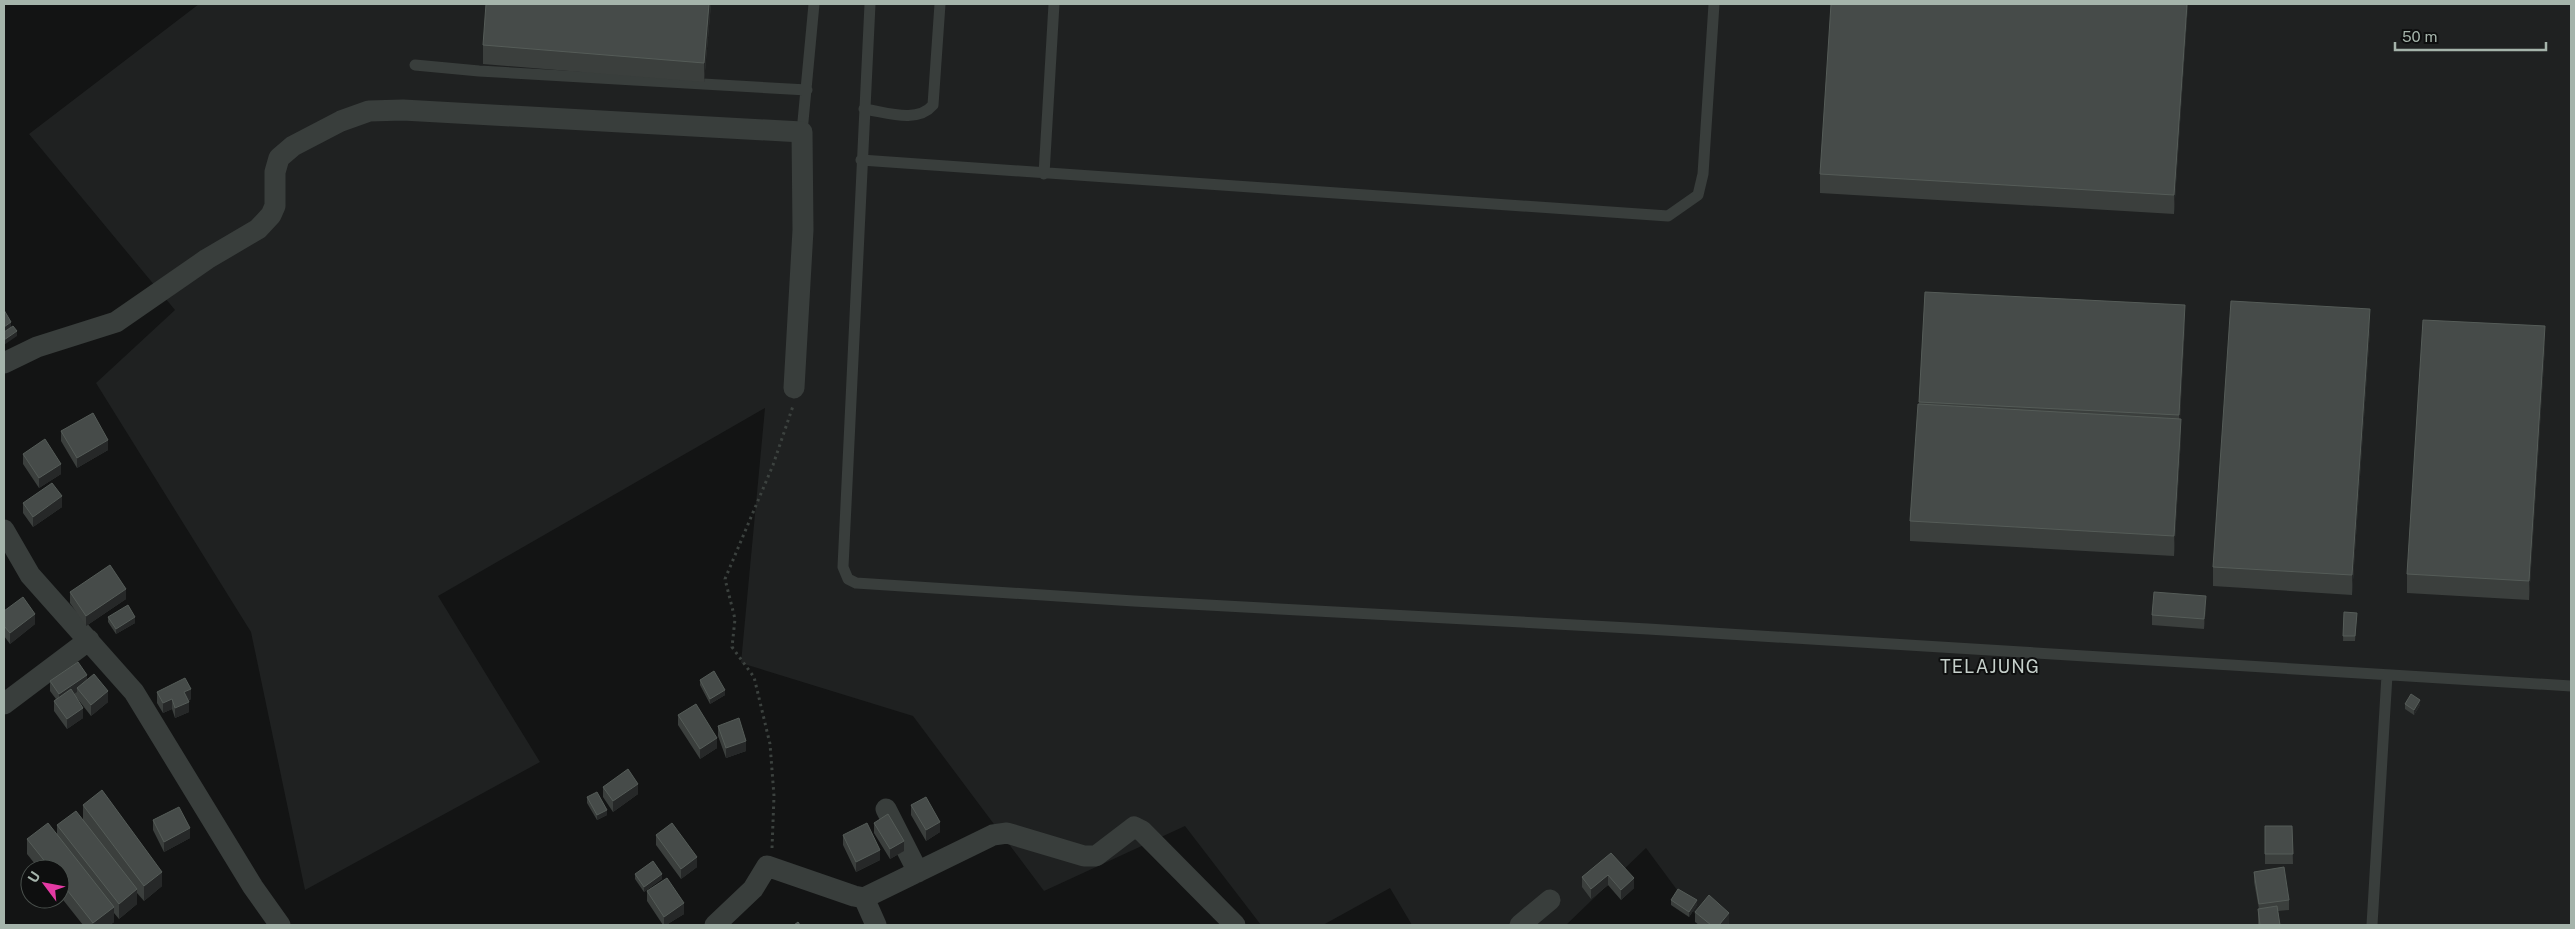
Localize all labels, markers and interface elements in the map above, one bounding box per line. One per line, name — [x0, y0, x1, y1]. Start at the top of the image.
scale bar — [2395, 20, 2546, 52]
text: 50 m — [2402, 28, 2437, 45]
district label: TELAJUNG — [1940, 656, 2040, 677]
north arrow — [20, 859, 70, 909]
text: U — [25, 869, 43, 886]

